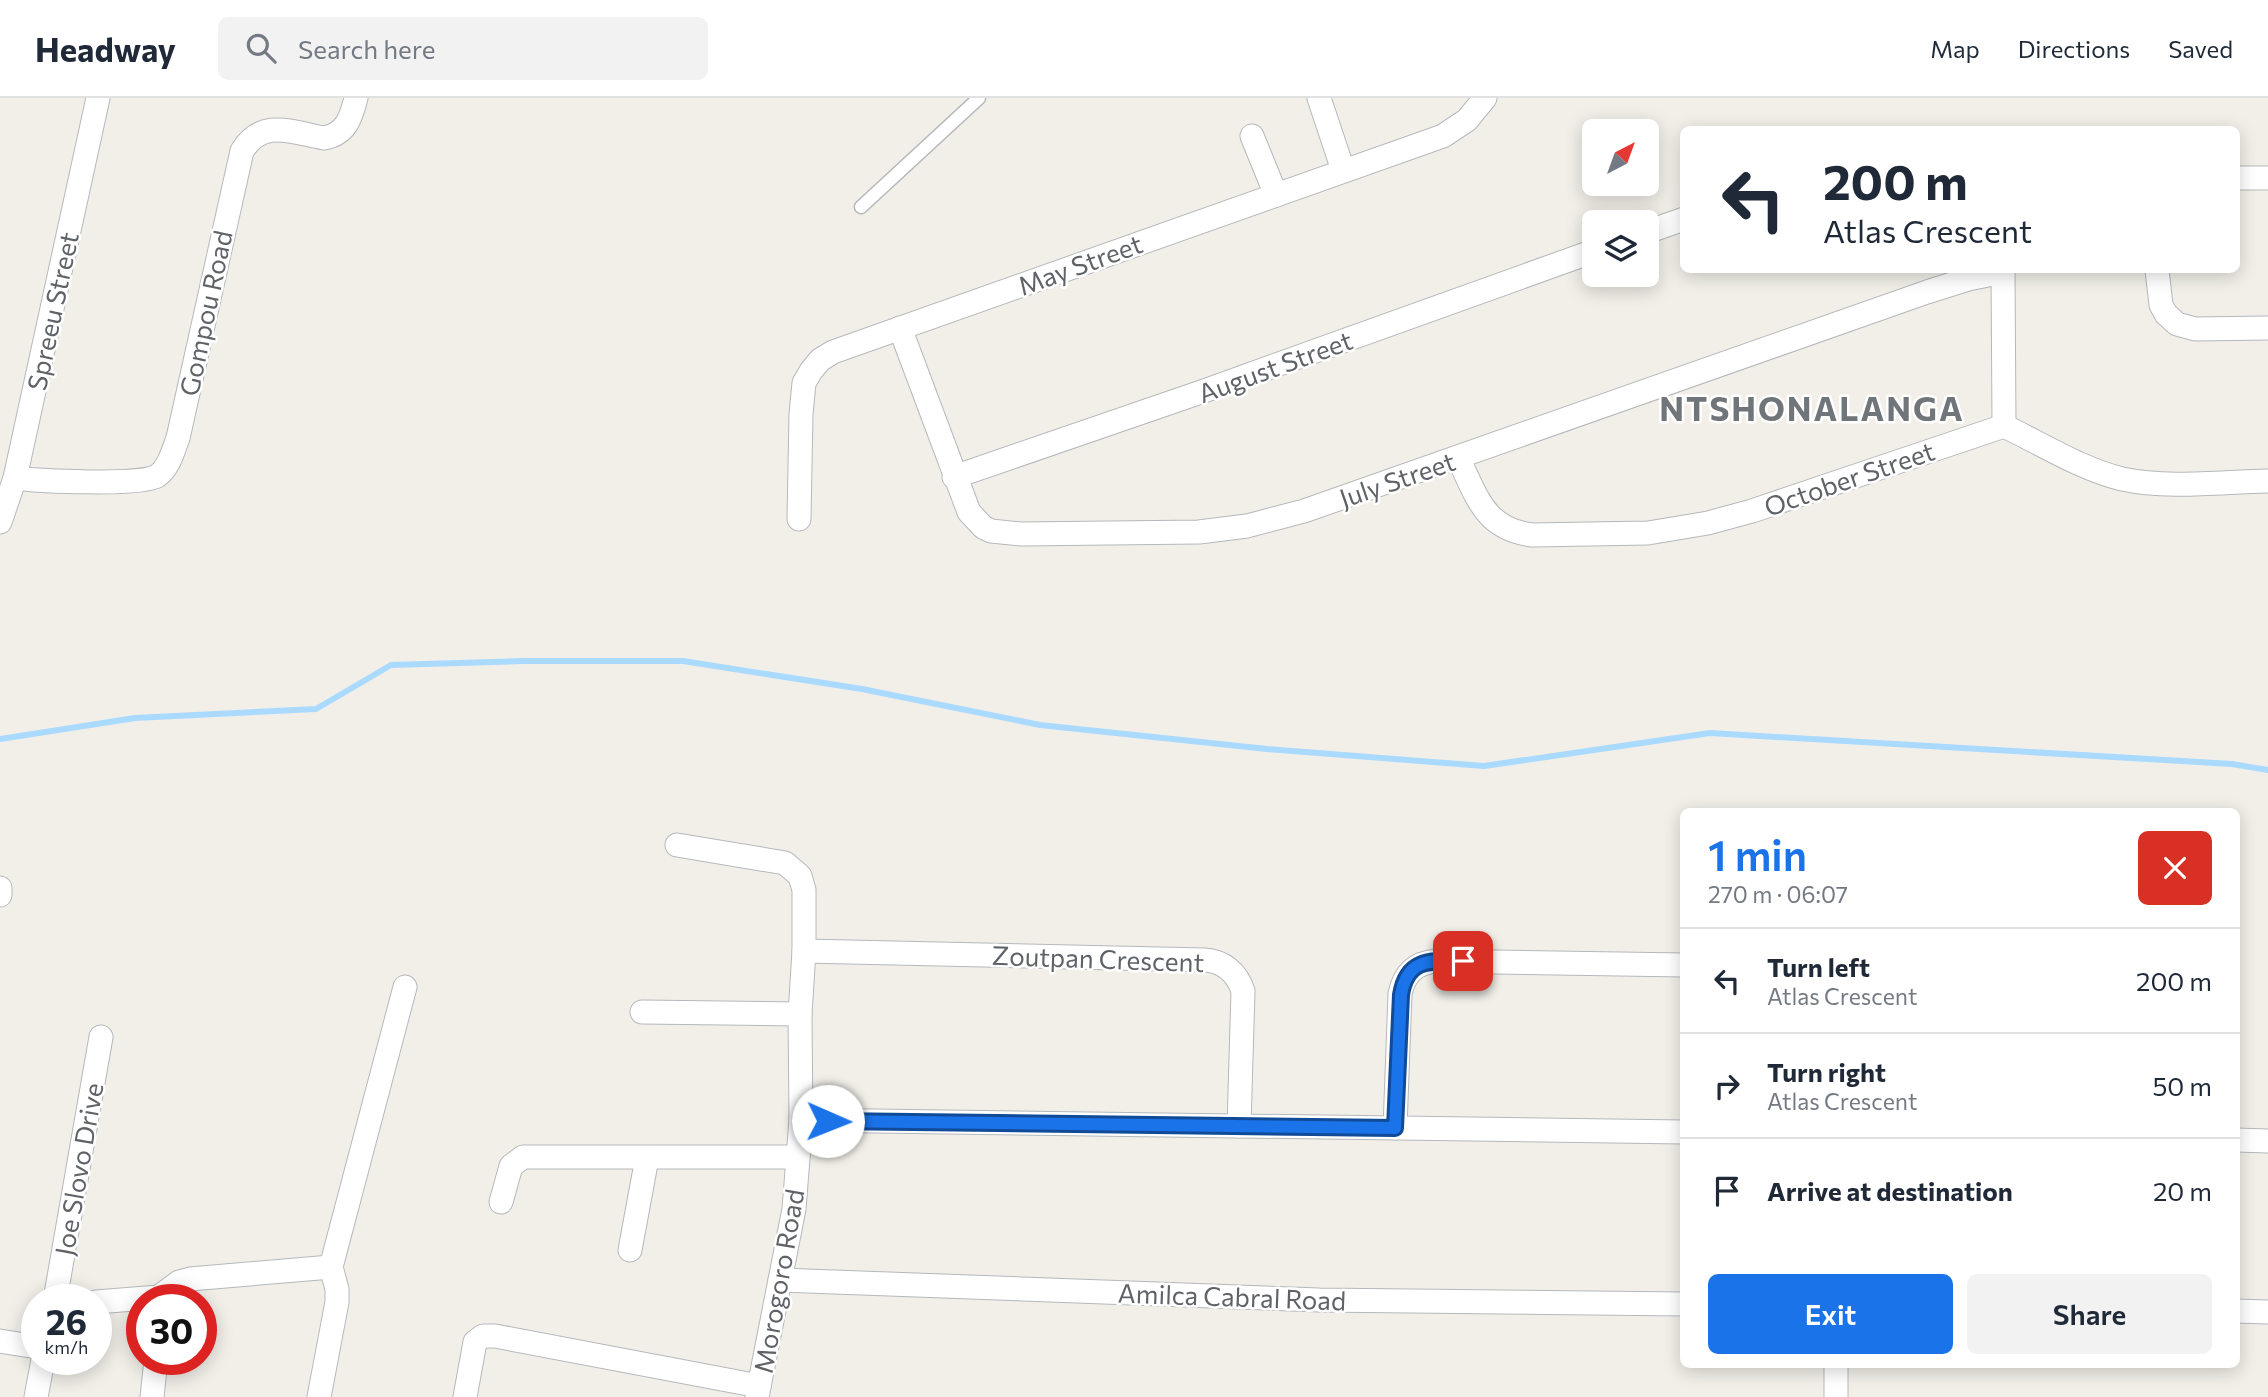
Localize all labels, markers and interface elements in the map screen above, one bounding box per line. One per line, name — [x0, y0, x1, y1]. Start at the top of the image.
search box — [218, 17, 708, 80]
text: Headway — [35, 28, 176, 69]
icon: search — [242, 29, 280, 67]
text: Search here — [298, 33, 436, 64]
text: Map — [1930, 34, 1980, 63]
text: Directions — [2018, 34, 2130, 63]
text: Saved — [2168, 34, 2233, 63]
north arrow — [1582, 119, 1659, 196]
map controls — [1582, 119, 1659, 287]
text: 200 m — [1823, 150, 1968, 210]
icon: left — [1708, 154, 1799, 245]
button: layers — [1582, 210, 1659, 287]
text: Atlas Crescent — [1823, 210, 2032, 250]
street label: Gompou Road — [172, 227, 238, 399]
street label: May Street — [1014, 227, 1146, 301]
street label: Spreeu Street — [20, 229, 84, 393]
street label: August Street — [1194, 324, 1356, 408]
district label: NTSHONALANGA — [1659, 387, 1965, 428]
street label: October Street — [1760, 434, 1938, 522]
street label: July Street — [1335, 445, 1459, 513]
text: 1 min — [1708, 828, 1807, 880]
button: close — [2138, 831, 2212, 905]
text: 270 m · 06:07 — [1708, 880, 1848, 908]
pin — [1433, 931, 1493, 991]
street label: Zoutpan Crescent — [991, 939, 1205, 977]
icon: arrive — [1444, 942, 1482, 980]
text: Turn left — [1767, 951, 1870, 982]
icon: left — [1708, 962, 1746, 1000]
text: 200 m — [2136, 965, 2212, 996]
text: Atlas Crescent — [1767, 982, 1917, 1010]
text: Turn right — [1767, 1056, 1886, 1087]
icon: right — [1708, 1067, 1746, 1105]
text: 50 m — [2152, 1070, 2212, 1101]
street label: Joe Slovo Drive — [48, 1080, 108, 1258]
position arrow — [791, 1084, 865, 1158]
text: Atlas Crescent — [1767, 1087, 1917, 1115]
icon: arrive — [1708, 1172, 1746, 1210]
text: Arrive at destination — [1767, 1175, 2013, 1206]
text: 20 m — [2153, 1175, 2212, 1206]
street label: Morogoro Road — [747, 1187, 809, 1375]
button: Exit — [1708, 1274, 1953, 1354]
button: Share — [1967, 1274, 2212, 1354]
street label: Amilca Cabral Road — [1117, 1277, 1347, 1315]
speed limit sign: 30 — [126, 1284, 217, 1375]
text: 26 — [46, 1299, 87, 1342]
text: km/h — [45, 1336, 88, 1358]

